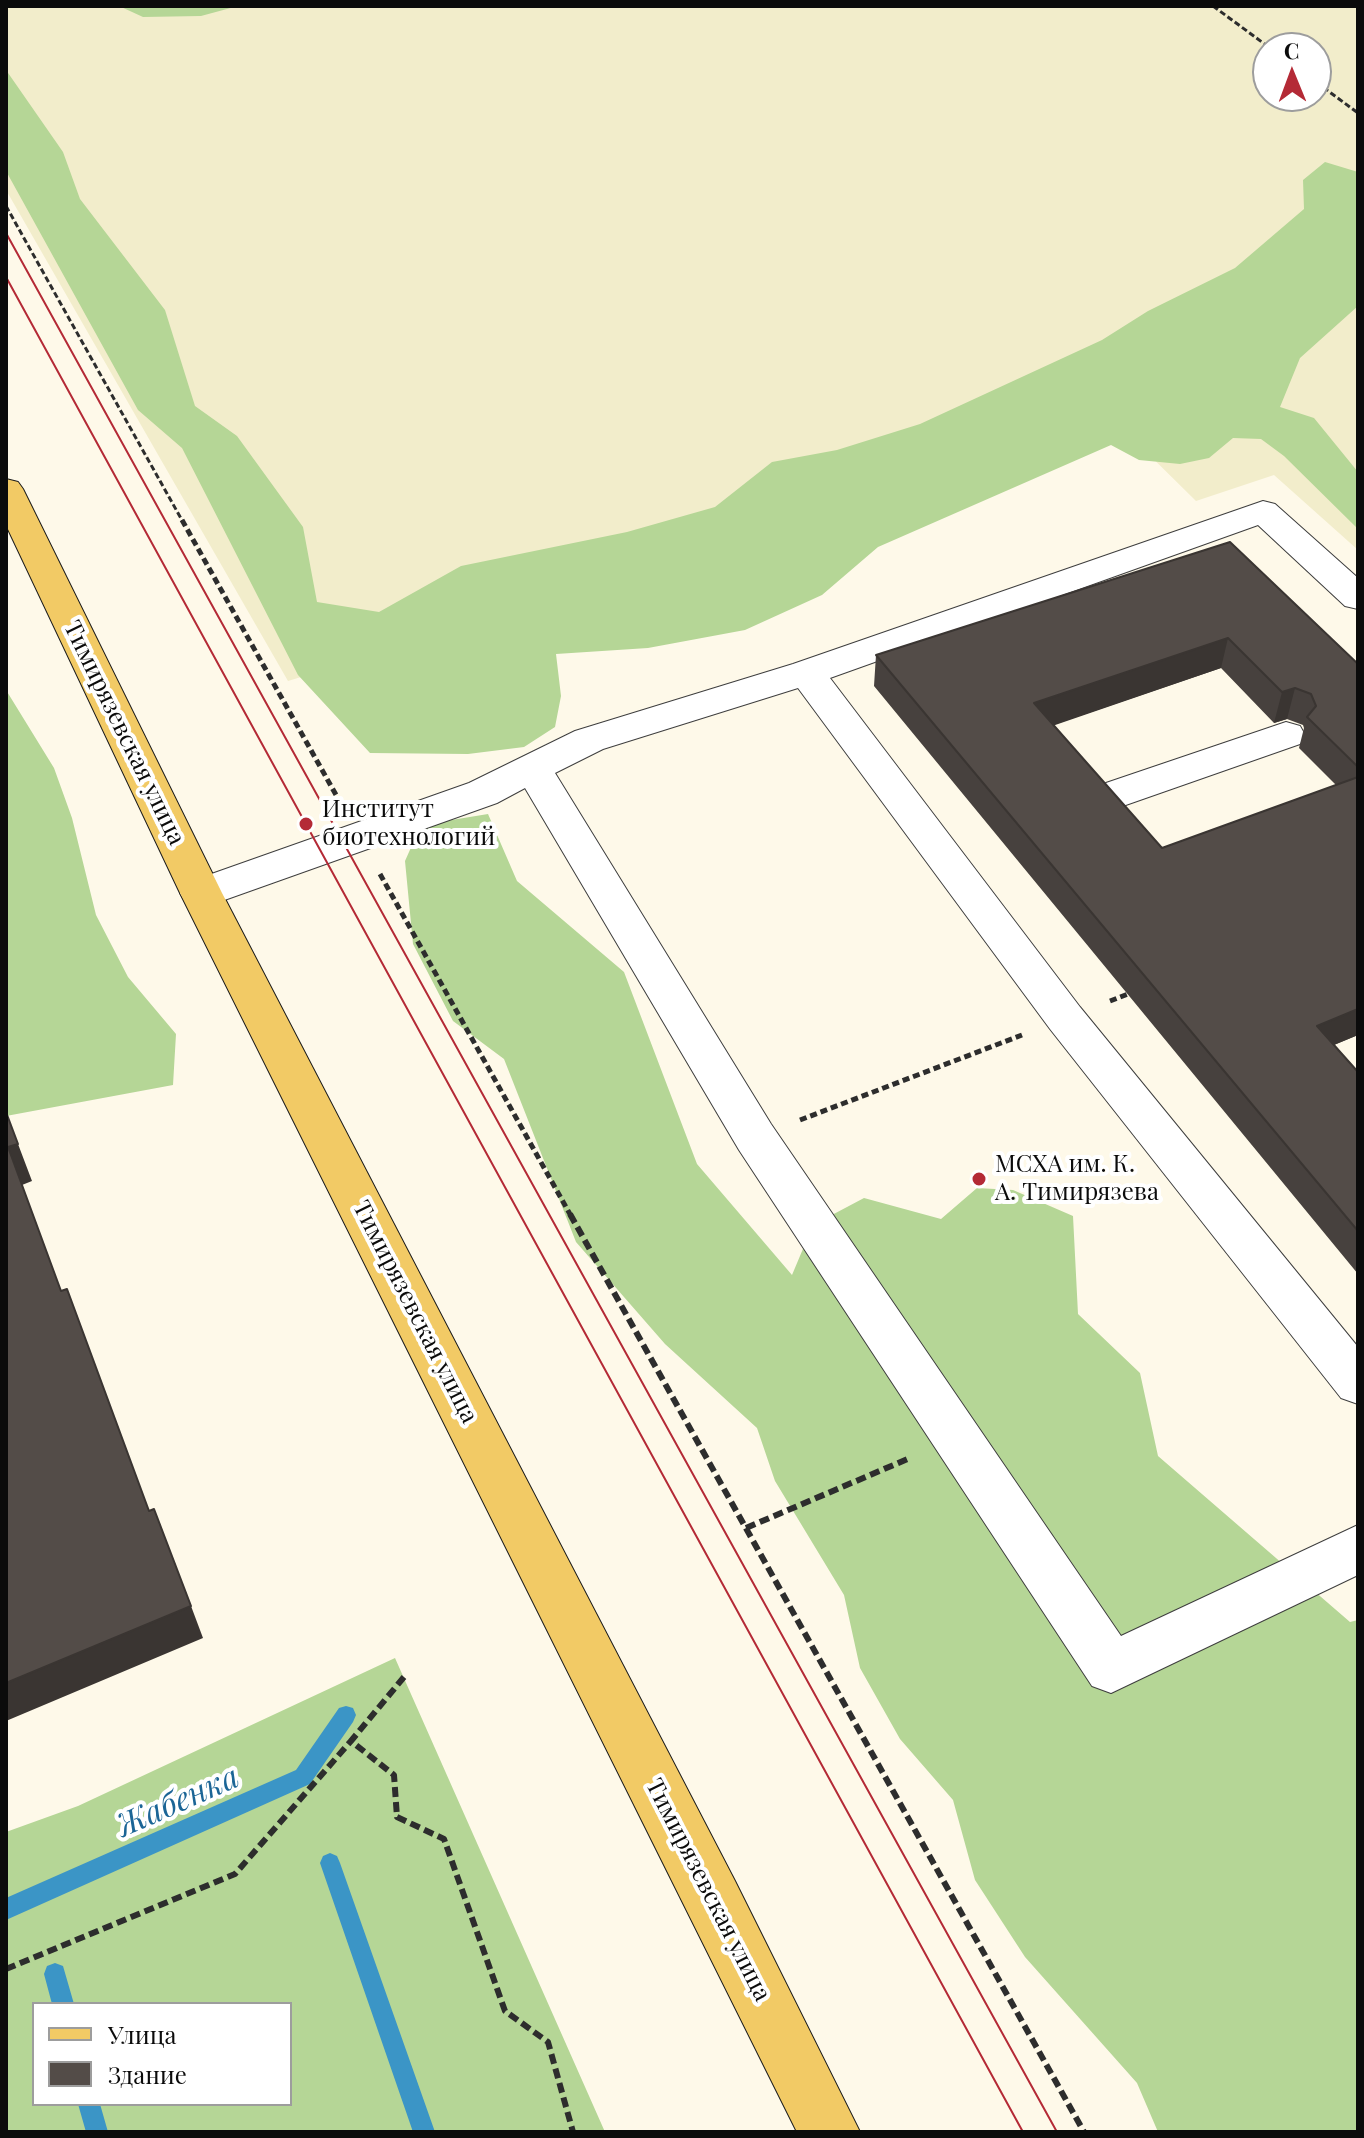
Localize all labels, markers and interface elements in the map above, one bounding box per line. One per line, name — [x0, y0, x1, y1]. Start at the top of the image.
north arrow — [1252, 32, 1332, 112]
text: С — [1284, 35, 1300, 65]
street label: Тимирязевская улица — [57, 616, 191, 850]
place label: Институт биотехнологий — [322, 796, 495, 852]
marker: Институт биотехнологий — [297, 815, 315, 833]
place label: МСХА им. К. А. Тимирязева — [995, 1151, 1159, 1207]
marker: МСХА им. К. А. Тимирязева — [970, 1170, 988, 1188]
street label: Тимирязевская улица — [346, 1196, 484, 1428]
water label: Жабенка — [111, 1758, 245, 1846]
street label: Тимирязевская улица — [639, 1774, 777, 2006]
legend — [32, 2002, 292, 2106]
text: Улица — [108, 2018, 177, 2050]
text: Здание — [108, 2058, 187, 2090]

